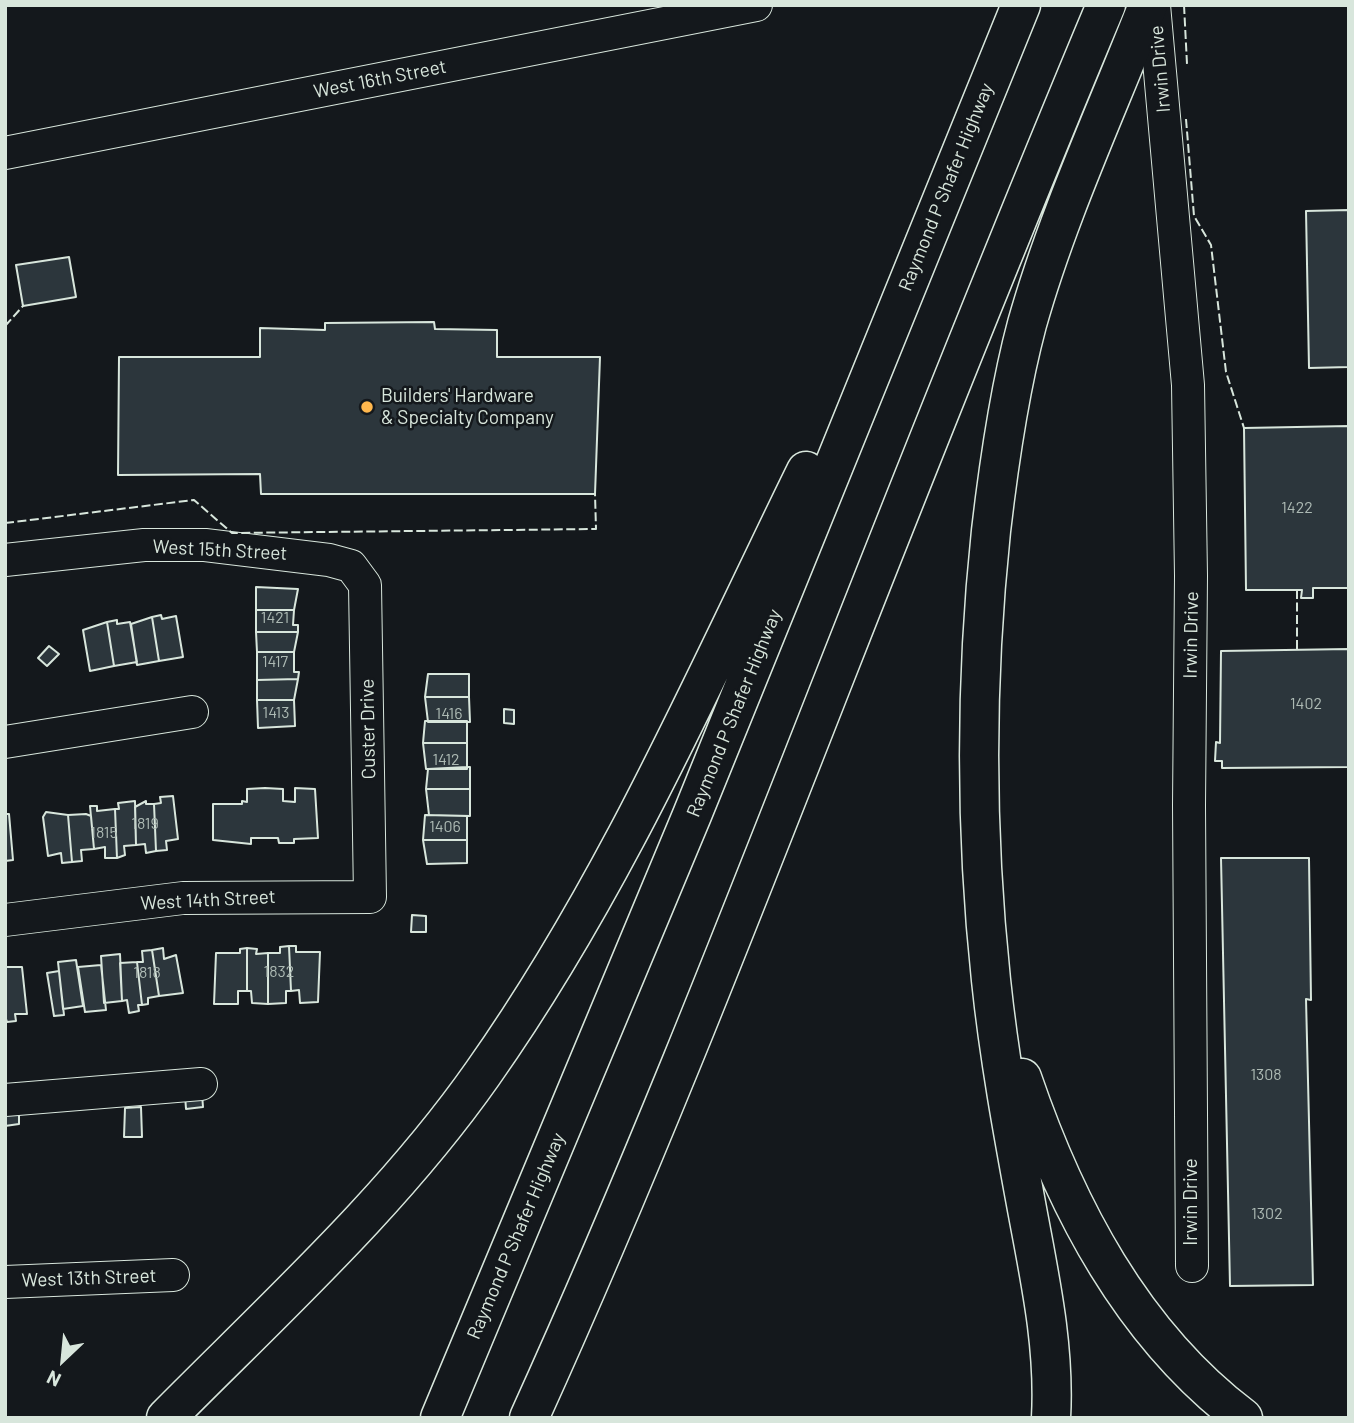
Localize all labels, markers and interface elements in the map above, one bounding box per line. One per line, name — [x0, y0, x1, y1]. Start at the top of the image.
street label: Irwin Drive — [1145, 25, 1175, 113]
street label: West 16th Street — [312, 55, 448, 103]
street label: Raymond P Shafer Highway — [894, 80, 998, 294]
place label: Builders' Hardware & Specialty Company — [381, 385, 554, 429]
marker: Builders' Hardware & Specialty Company — [359, 399, 375, 415]
house number: 1422 — [1281, 498, 1313, 518]
street label: West 15th Street — [152, 535, 288, 565]
street label: Irwin Drive — [1179, 591, 1203, 679]
street label: Raymond P Shafer Highway — [682, 606, 786, 820]
house number: 1421 — [261, 608, 289, 628]
house number: 1417 — [262, 652, 288, 672]
street label: Custer Drive — [356, 678, 380, 780]
house number: 1402 — [1290, 694, 1322, 714]
house number: 1413 — [263, 703, 289, 723]
house number: 1416 — [436, 704, 462, 724]
house number: 1412 — [432, 750, 460, 770]
house number: 1819 — [131, 814, 159, 834]
house number: 1406 — [429, 817, 461, 837]
house number: 1815 — [90, 823, 118, 843]
street label: West 14th Street — [140, 885, 276, 915]
house number: 1832 — [264, 962, 294, 982]
house number: 1818 — [133, 963, 161, 983]
house number: 1308 — [1250, 1065, 1282, 1085]
street label: Raymond P Shafer Highway — [462, 1129, 570, 1343]
street label: Irwin Drive — [1180, 1158, 1202, 1246]
house number: 1302 — [1251, 1204, 1283, 1224]
street label: West 13th Street — [21, 1264, 157, 1292]
north arrow — [28, 1325, 98, 1395]
text: N — [43, 1366, 64, 1392]

